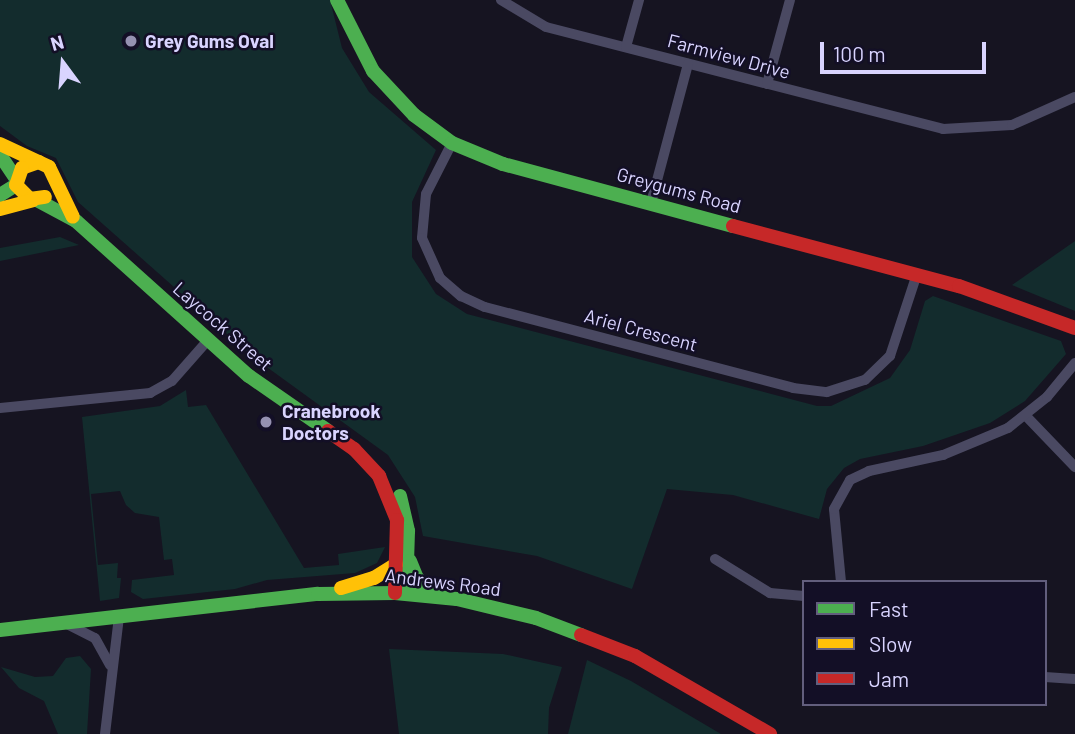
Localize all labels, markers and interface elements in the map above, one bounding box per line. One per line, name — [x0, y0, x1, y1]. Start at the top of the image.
north arrow — [28, 28, 98, 98]
scale bar — [823, 28, 989, 72]
street label: Farmview Drive — [665, 29, 793, 83]
text: N — [48, 30, 66, 55]
place label: Grey Gums Oval — [145, 30, 274, 52]
marker: Grey Gums Oval — [123, 33, 139, 49]
text: 100 m — [833, 41, 886, 66]
street label: Greygums Road — [614, 162, 744, 218]
street label: Laycock Street — [169, 277, 277, 375]
street label: Ariel Crescent — [582, 304, 700, 356]
place label: Cranebrook Doctors — [282, 400, 381, 444]
marker: Cranebrook Doctors — [256, 412, 276, 432]
street label: Andrews Road — [384, 564, 502, 600]
legend — [802, 580, 1047, 706]
text: Fast — [869, 596, 909, 621]
text: Slow — [869, 631, 912, 656]
text: Jam — [869, 666, 909, 691]

